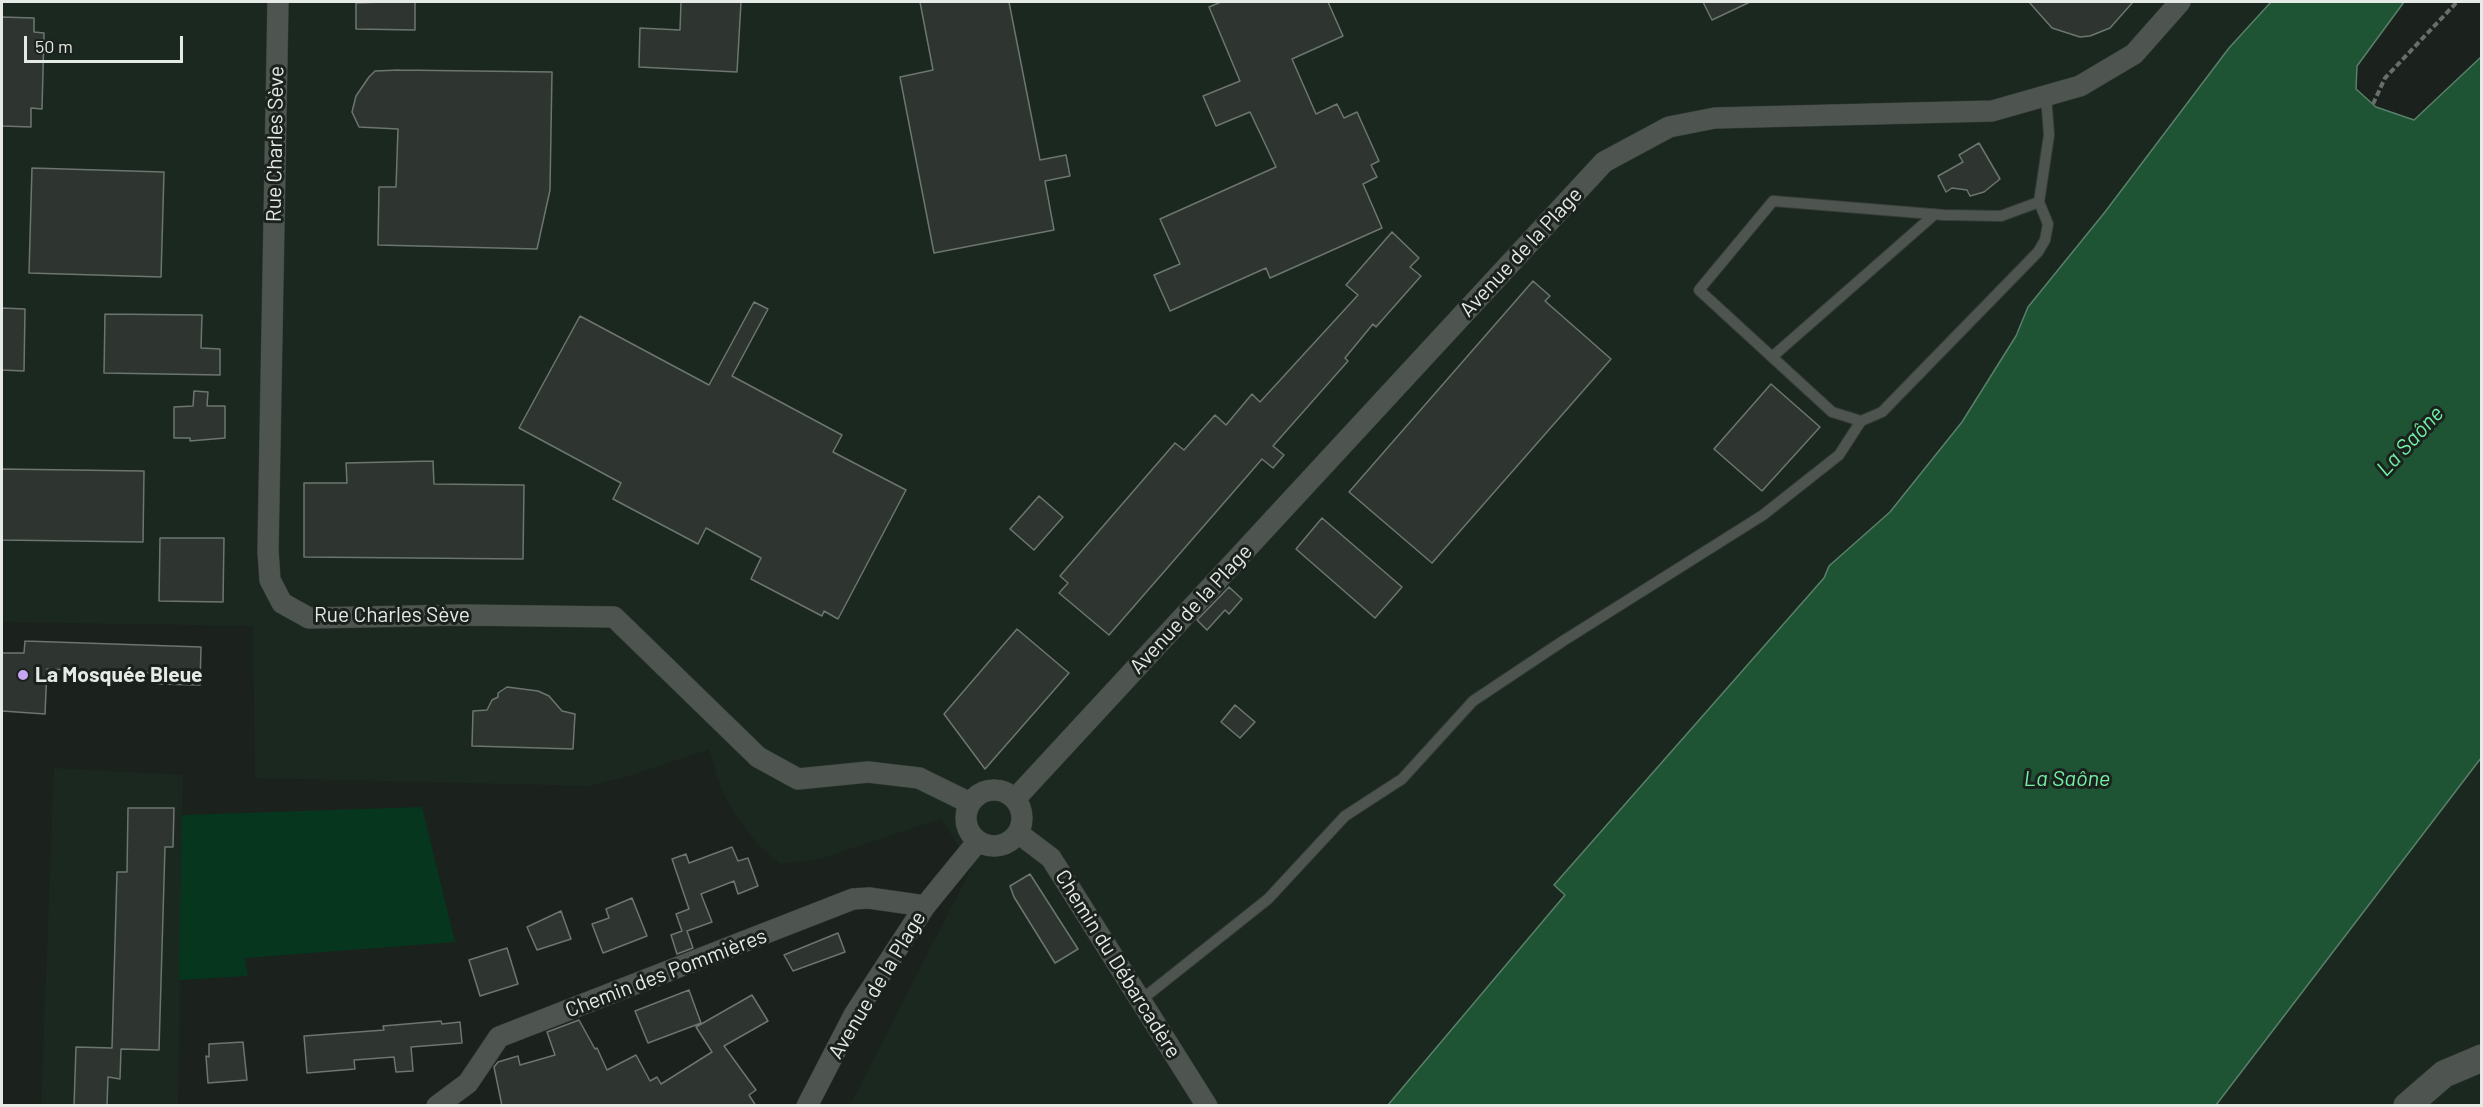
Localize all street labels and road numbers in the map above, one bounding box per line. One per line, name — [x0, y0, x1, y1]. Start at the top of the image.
street label: Rue Charles Sève — [261, 66, 289, 222]
street label: Avenue de la Plage — [1455, 182, 1587, 322]
street label: Avenue de la Plage — [1125, 539, 1257, 679]
street label: Rue Charles Sève — [314, 602, 470, 628]
street label: Chemin du Débarcadère — [1050, 865, 1186, 1063]
street label: Avenue de la Plage — [823, 907, 931, 1063]
street label: Chemin des Pommières — [562, 923, 770, 1023]

